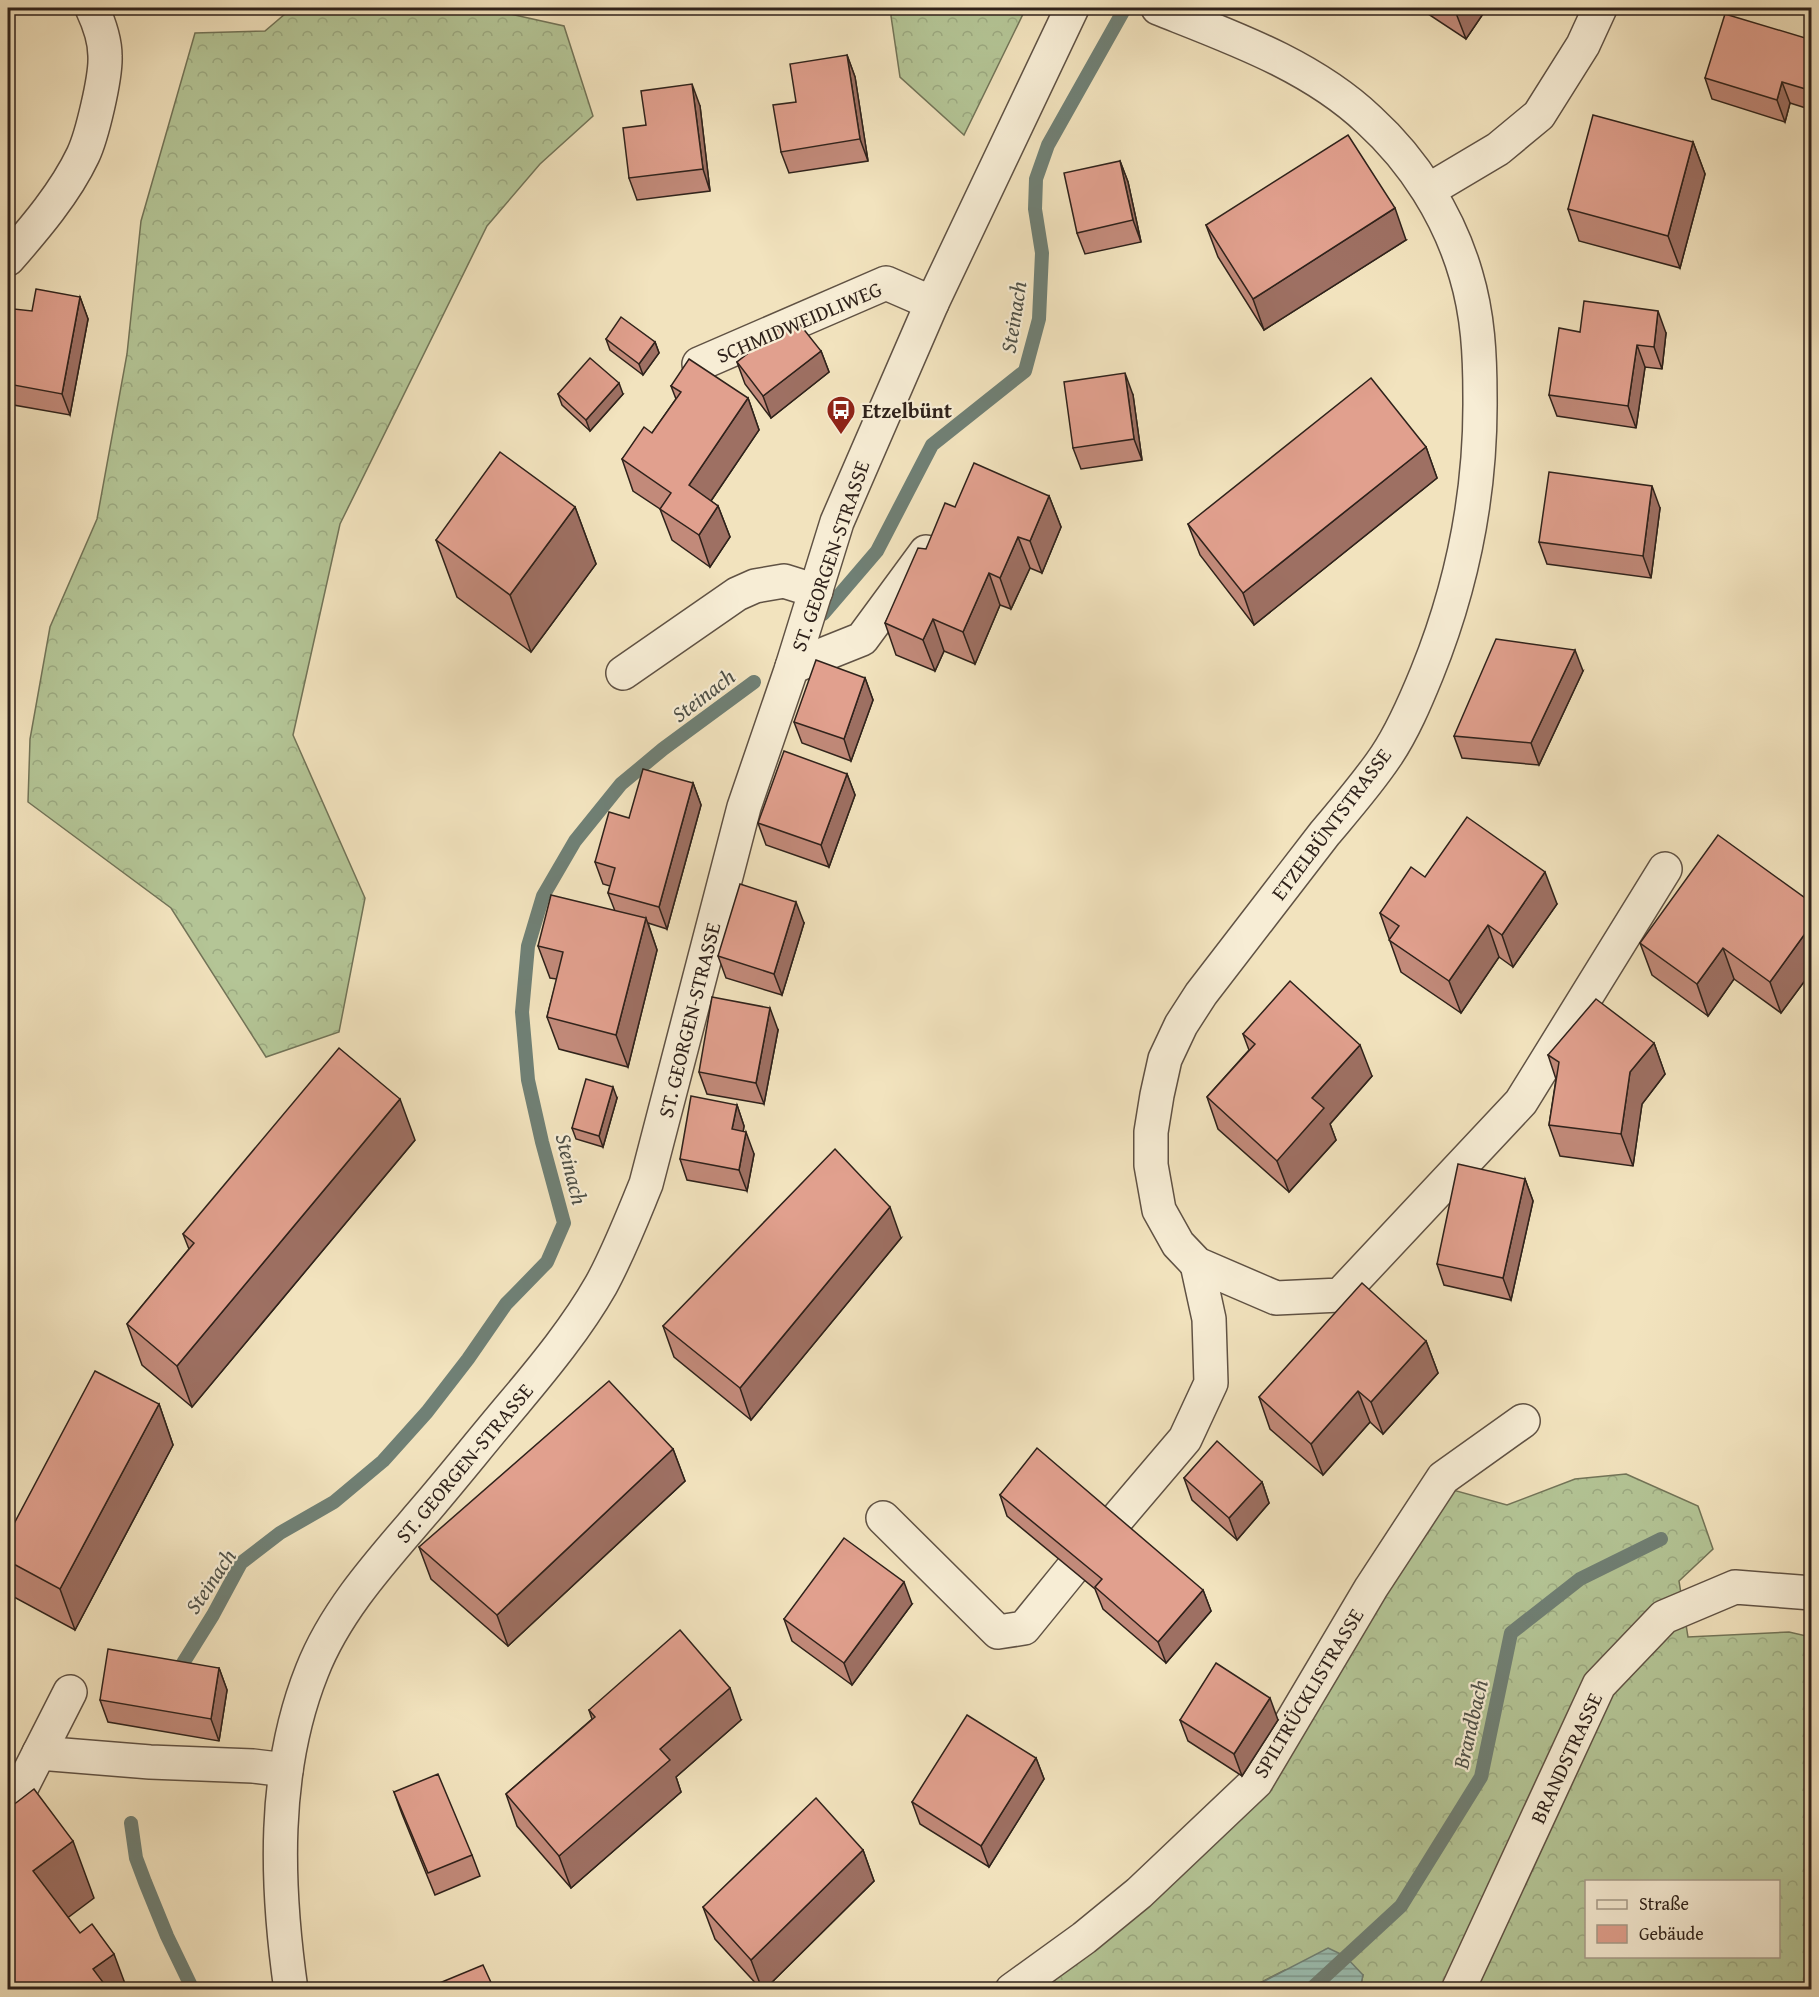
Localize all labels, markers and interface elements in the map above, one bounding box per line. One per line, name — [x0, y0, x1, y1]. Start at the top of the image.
street label: SCHMIDWEIDLIWEG — [711, 273, 887, 371]
water label: Steinach — [992, 279, 1034, 355]
bus stop icon: Etzelbünt — [825, 394, 857, 436]
place label: Etzelbünt — [862, 395, 952, 426]
street label: ST. GEORGEN-STRASSE — [783, 456, 877, 656]
water label: Steinach — [665, 660, 741, 730]
street label: ETZELBÜNTSTRASSE — [1263, 741, 1399, 907]
street label: ST. GEORGEN-STRASSE — [650, 919, 728, 1121]
water label: Steinach — [548, 1130, 596, 1208]
street label: ST. GEORGEN-STRASSE — [388, 1376, 540, 1550]
water label: Steinach — [177, 1542, 243, 1620]
street label: SPILTRÜCKLISTRASSE — [1245, 1602, 1371, 1784]
water label: Brandbach — [1444, 1676, 1496, 1773]
street label: BRANDSTRASSE — [1522, 1687, 1610, 1829]
legend — [1585, 1880, 1780, 1958]
text: Straße — [1639, 1890, 1689, 1917]
text: Gebäude — [1639, 1920, 1704, 1947]

